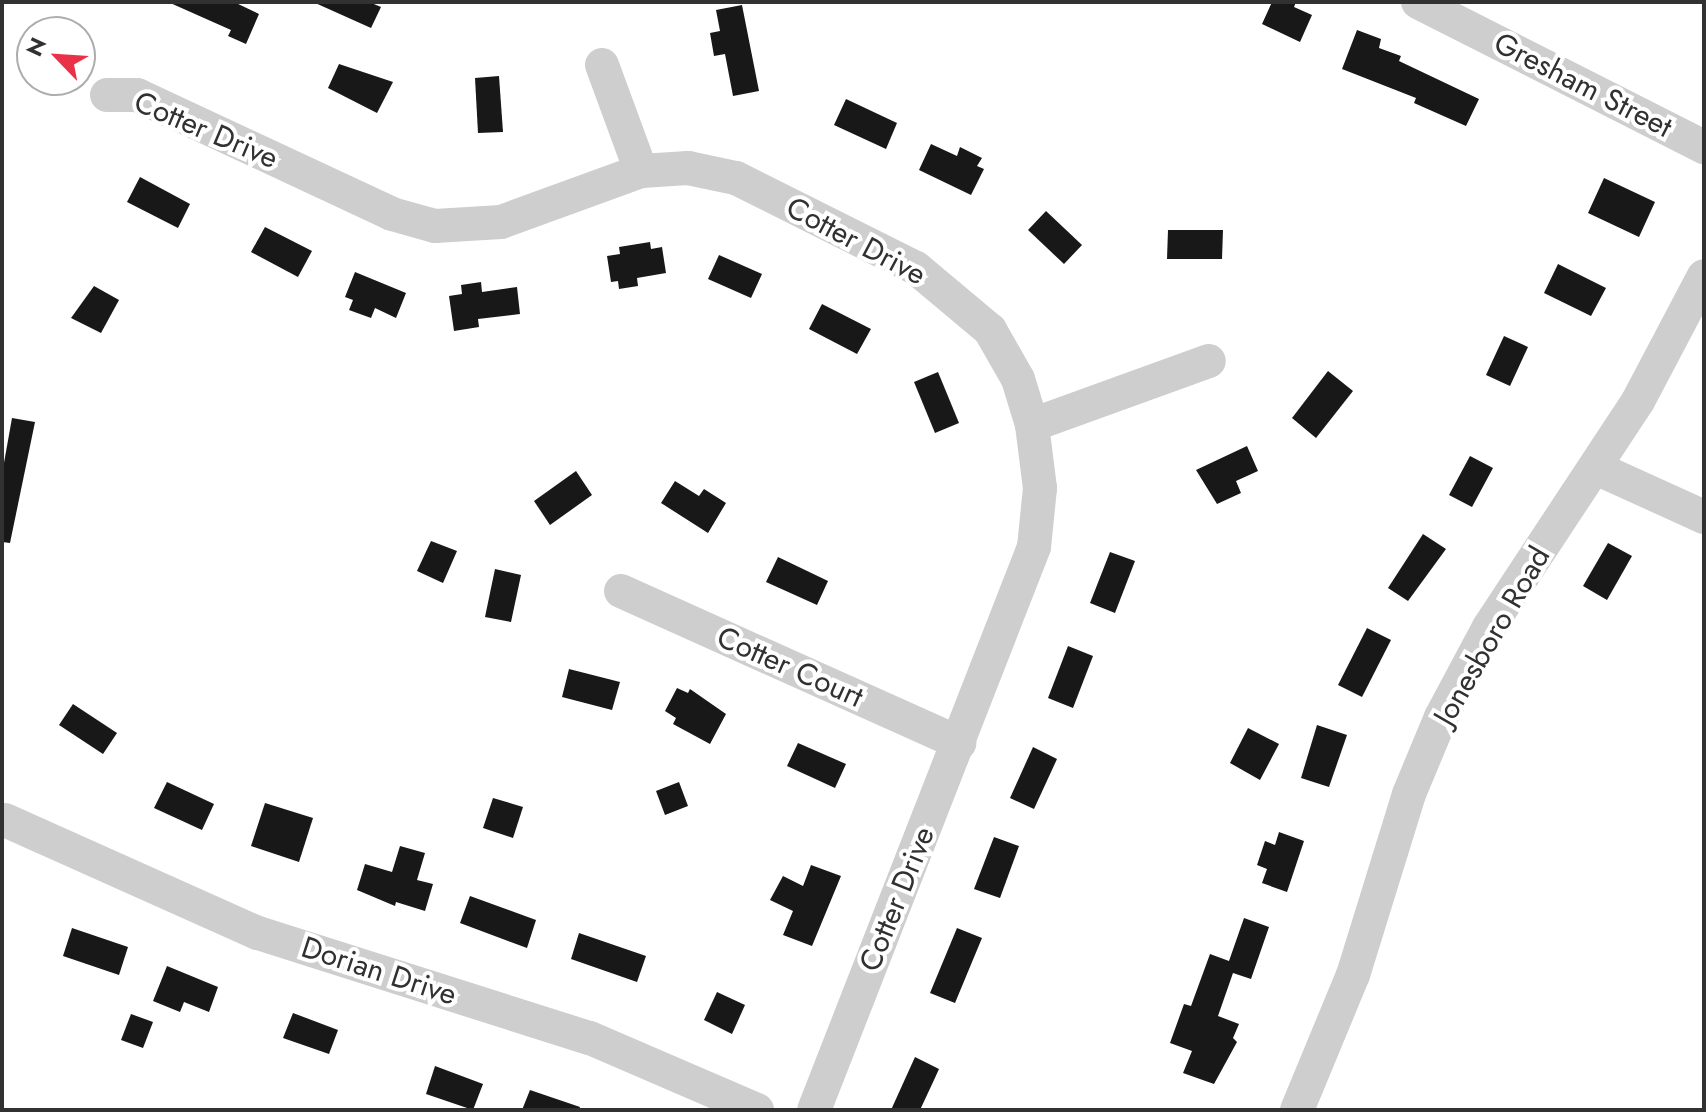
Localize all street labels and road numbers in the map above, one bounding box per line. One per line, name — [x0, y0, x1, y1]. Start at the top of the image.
street label: Gresham Street — [1488, 25, 1678, 145]
street label: Cotter Drive — [129, 84, 283, 176]
street label: Cotter Drive — [780, 189, 932, 293]
street label: Jonesboro Road — [1426, 540, 1558, 732]
street label: Cotter Court — [711, 619, 869, 715]
street label: Cotter Drive — [852, 821, 942, 977]
street label: Dorian Drive — [297, 929, 461, 1013]

